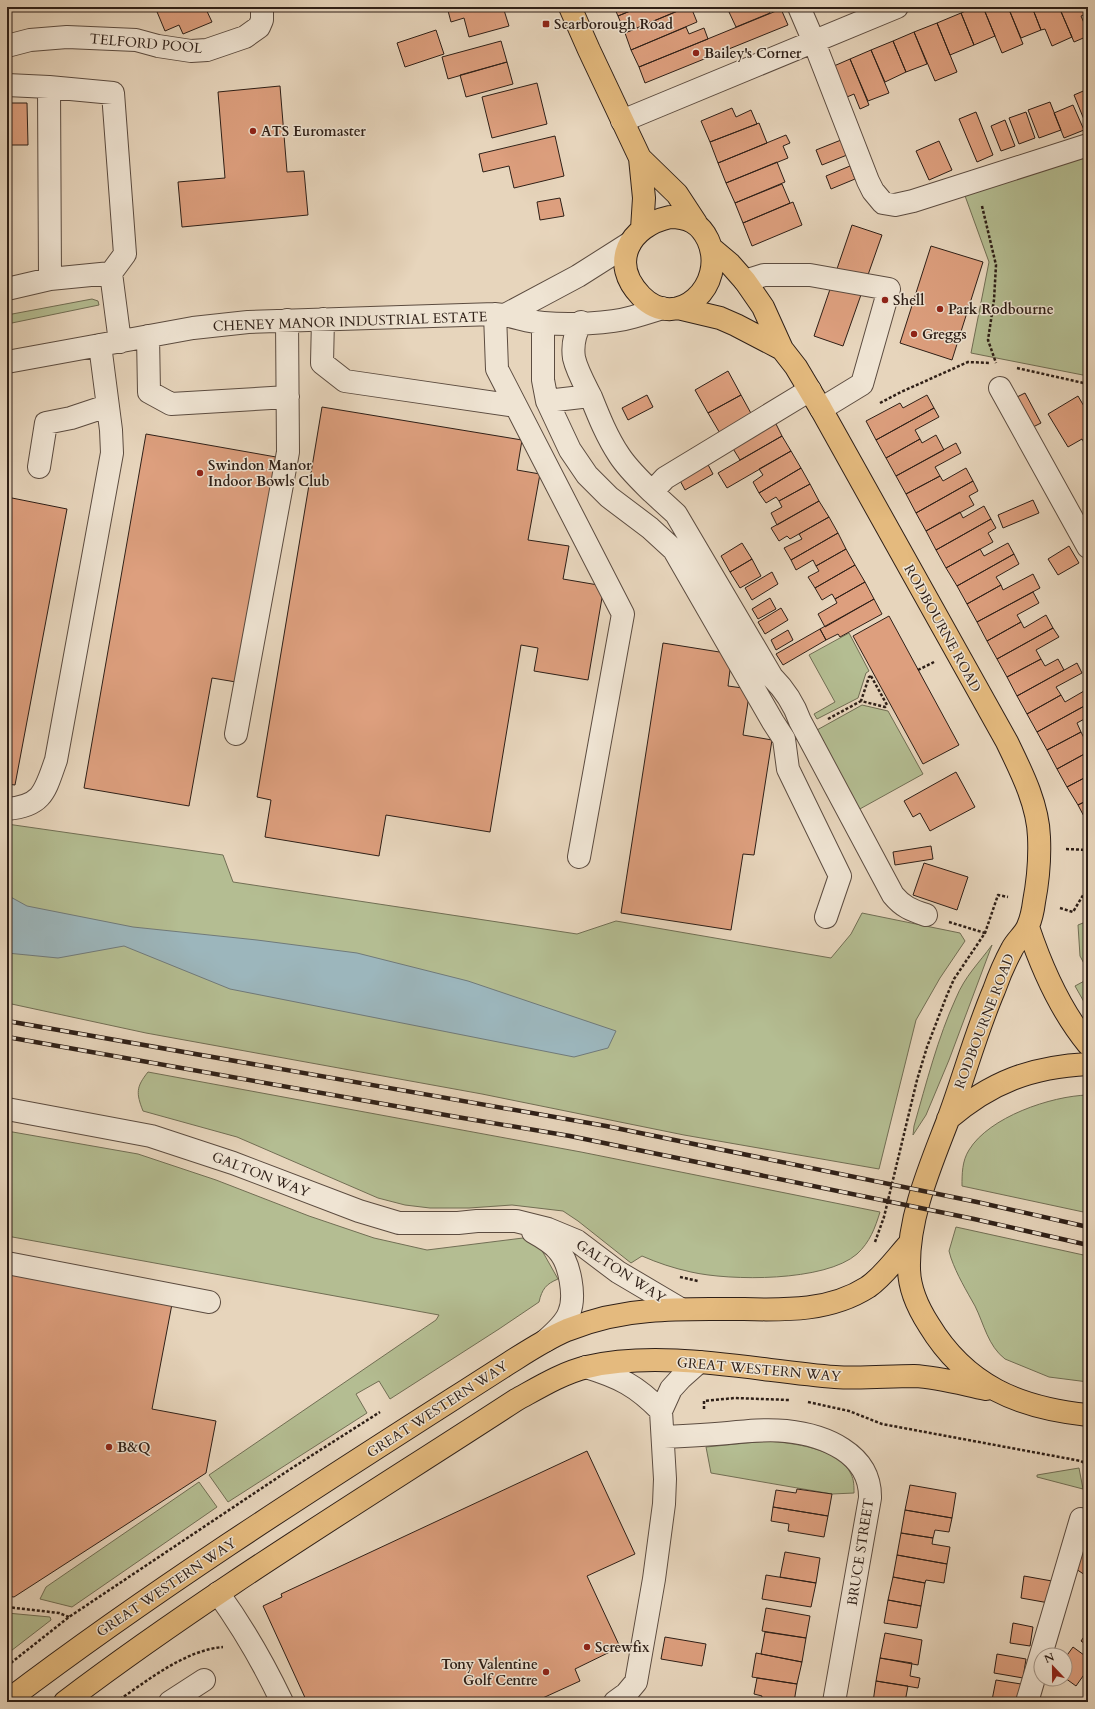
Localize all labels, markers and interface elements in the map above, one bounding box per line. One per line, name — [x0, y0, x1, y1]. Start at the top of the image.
place label: Scarborough Road — [554, 15, 673, 34]
marker: Scarborough Road — [541, 19, 551, 29]
street label: TELFORD POOL — [89, 29, 204, 58]
place label: Bailey's Corner — [704, 44, 802, 63]
marker: Bailey's Corner — [691, 48, 701, 58]
place label: ATS Euromaster — [261, 122, 366, 141]
marker: ATS Euromaster — [248, 126, 258, 136]
place label: Shell — [893, 291, 924, 310]
marker: Shell — [880, 295, 890, 305]
place label: Park Rodbourne — [948, 300, 1054, 319]
marker: Park Rodbourne — [935, 304, 945, 314]
street label: CHENEY MANOR INDUSTRIAL ESTATE — [212, 307, 488, 336]
place label: Greggs — [922, 325, 967, 344]
marker: Greggs — [909, 329, 919, 339]
place label: Swindon Manor Indoor Bowls Club — [208, 456, 330, 491]
marker: Swindon Manor Indoor Bowls Club — [195, 468, 205, 478]
street label: RODBOURNE ROAD — [899, 561, 986, 696]
street label: RODBOURNE ROAD — [950, 951, 1019, 1092]
street label: GALTON WAY — [209, 1147, 313, 1202]
street label: GALTON WAY — [572, 1235, 670, 1308]
street label: GREAT WESTERN WAY — [676, 1353, 842, 1386]
street label: GREAT WESTERN WAY — [363, 1356, 512, 1462]
place label: B&Q — [117, 1438, 151, 1457]
marker: B&Q — [104, 1442, 114, 1452]
street label: BRUCE STREET — [843, 1497, 878, 1607]
street label: GREAT WESTERN WAY — [93, 1533, 240, 1641]
place label: Screwfix — [595, 1638, 650, 1657]
marker: Screwfix — [582, 1642, 592, 1652]
north arrow — [1033, 1647, 1073, 1687]
text: N — [1042, 1649, 1057, 1667]
place label: Tony Valentine Golf Centre — [441, 1655, 538, 1690]
marker: Tony Valentine Golf Centre — [541, 1667, 551, 1677]

